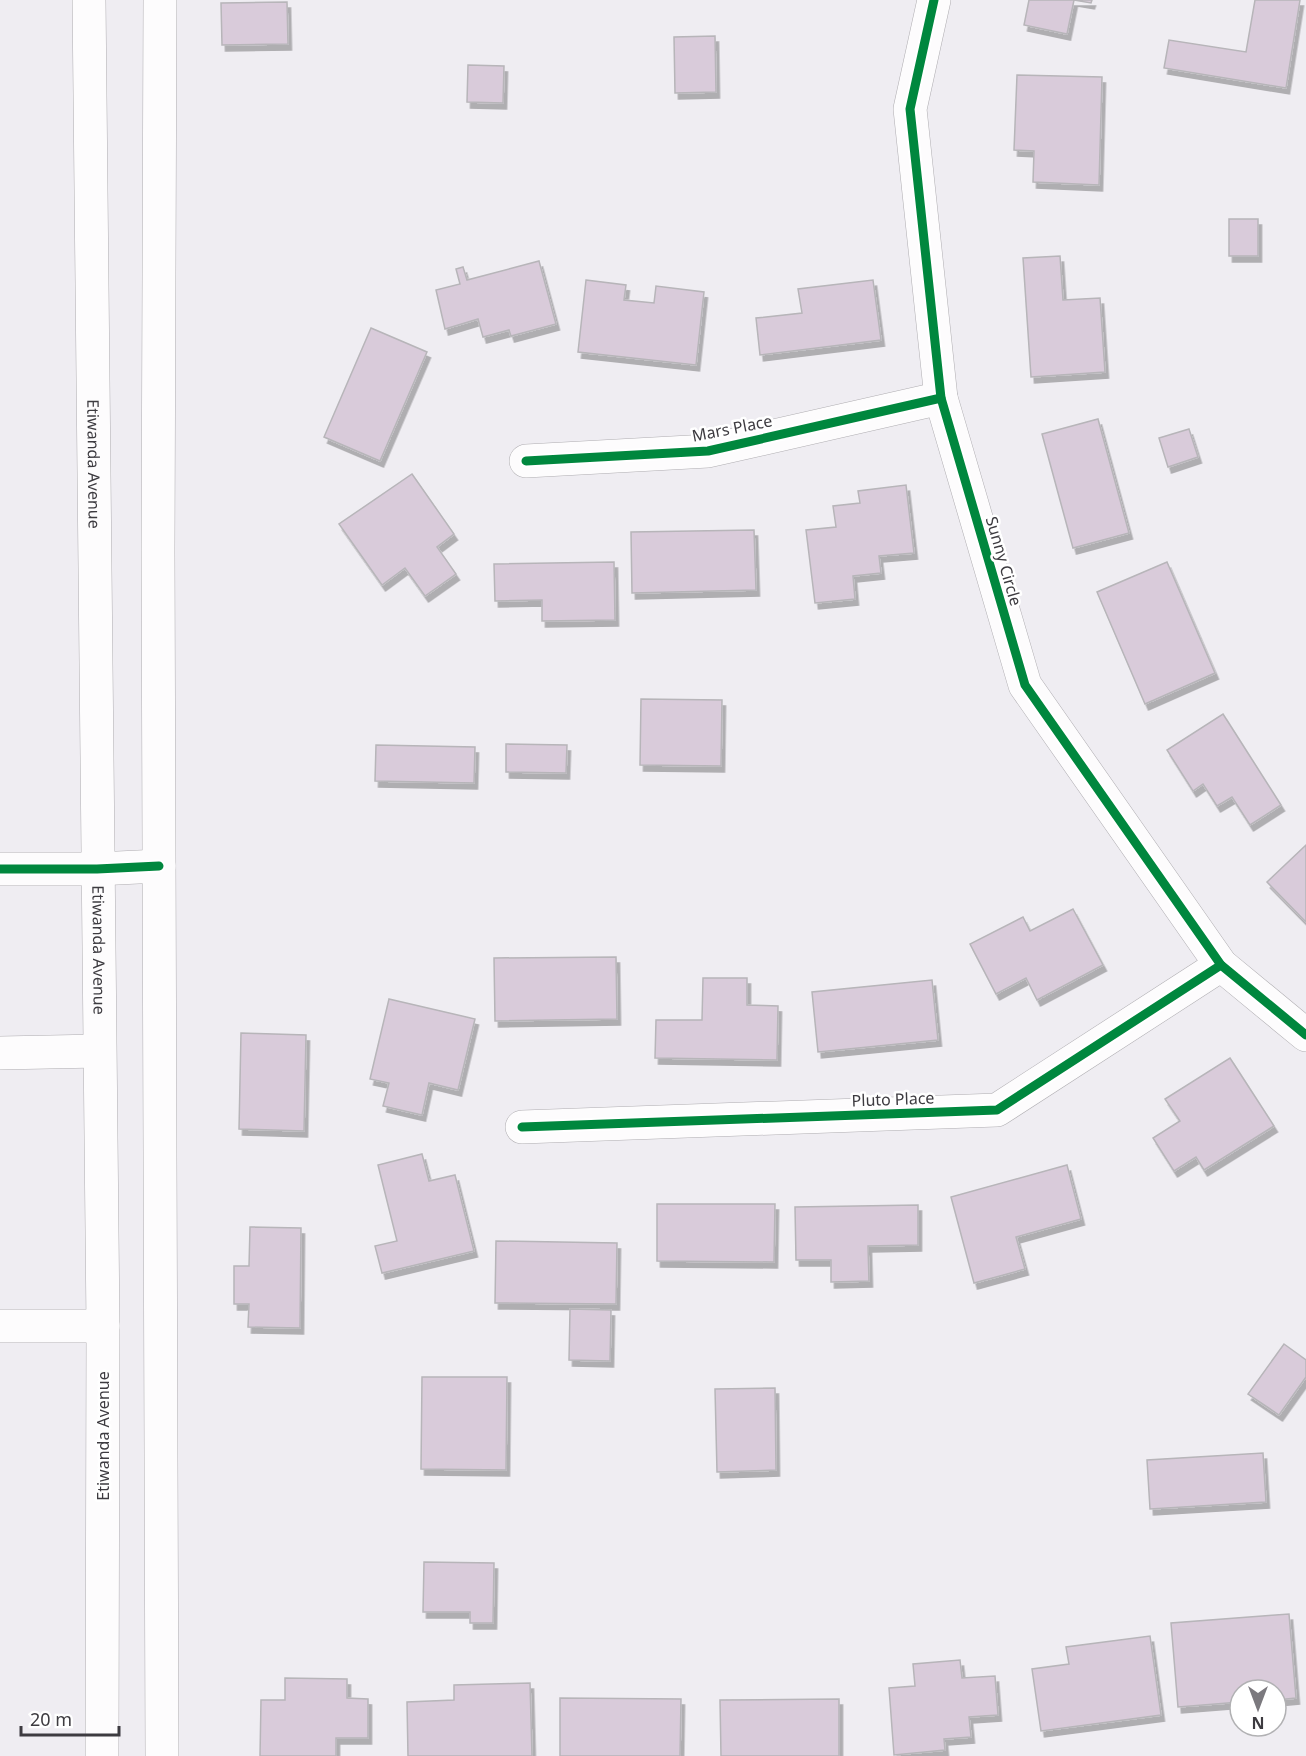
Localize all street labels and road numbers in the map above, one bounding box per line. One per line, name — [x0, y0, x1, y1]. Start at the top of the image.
street label: Etiwanda Avenue — [82, 399, 106, 529]
street label: Mars Place — [690, 409, 774, 447]
street label: Sunny Circle — [981, 514, 1027, 608]
street label: Etiwanda Avenue — [87, 885, 111, 1015]
street label: Pluto Place — [851, 1087, 935, 1111]
street label: Etiwanda Avenue — [92, 1371, 114, 1501]

